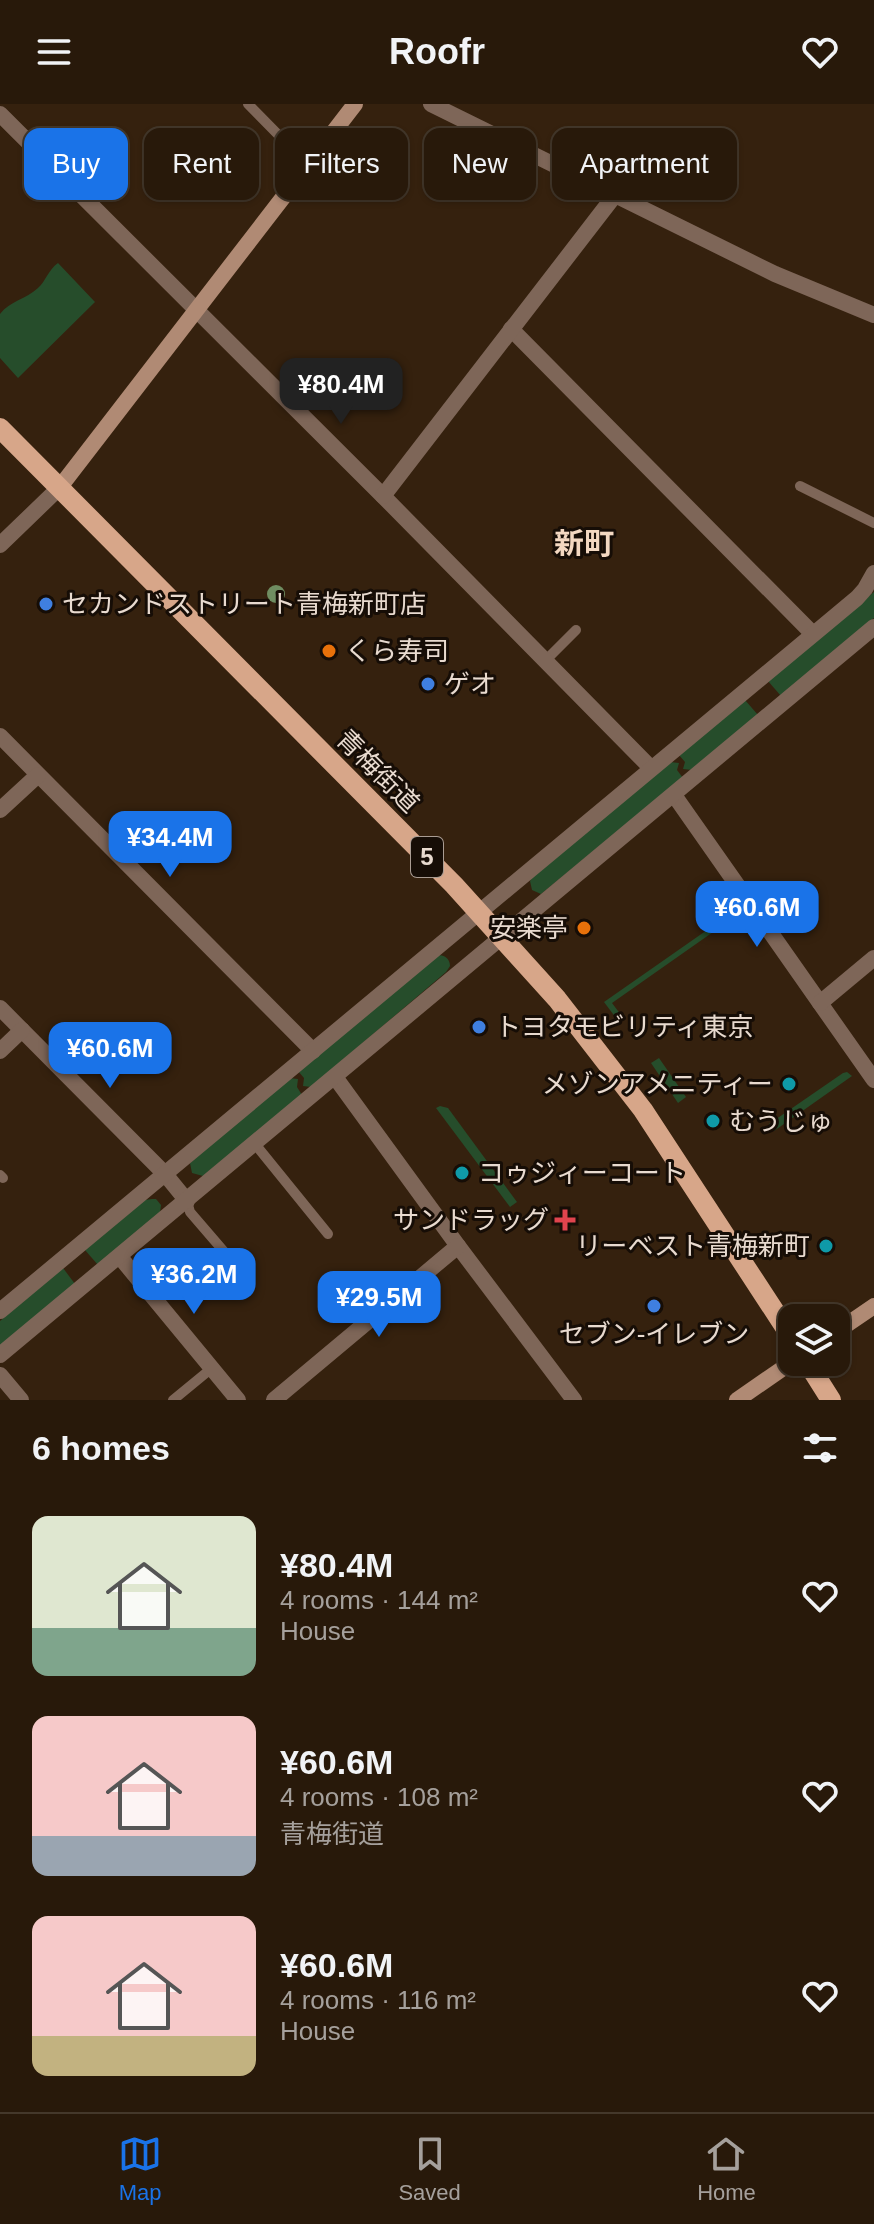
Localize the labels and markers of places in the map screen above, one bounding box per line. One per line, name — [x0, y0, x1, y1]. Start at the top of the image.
pin: ¥80.4M — [276, 358, 406, 426]
place label: セカンドストリート青梅新町店 — [62, 589, 426, 619]
marker: セカンドストリート青梅新町店 — [37, 595, 55, 613]
place label: くら寿司 — [345, 636, 449, 666]
marker: くら寿司 — [320, 642, 338, 660]
place label: ゲオ — [444, 669, 496, 699]
marker: ゲオ — [419, 675, 437, 693]
pin: ¥34.4M — [105, 811, 235, 879]
pin: ¥60.6M — [692, 881, 822, 949]
place label: 安楽亭 — [490, 913, 568, 943]
marker: 安楽亭 — [575, 919, 593, 937]
place label: トヨタモビリティ東京 — [495, 1012, 753, 1042]
marker: トヨタモビリティ東京 — [470, 1018, 488, 1036]
pin: ¥60.6M — [45, 1022, 175, 1090]
place label: メゾンアメニティー — [542, 1069, 773, 1099]
marker: メゾンアメニティー — [780, 1075, 798, 1093]
place label: むうじゅ — [729, 1106, 833, 1136]
marker: むうじゅ — [704, 1112, 722, 1130]
place label: コゥジィーコート — [478, 1158, 686, 1188]
marker: コゥジィーコート — [453, 1164, 471, 1182]
place label: サンドラッグ — [393, 1205, 549, 1235]
marker: サンドラッグ — [556, 1211, 574, 1229]
place label: リーベスト青梅新町 — [575, 1231, 810, 1261]
marker: リーベスト青梅新町 — [817, 1237, 835, 1255]
pin: ¥36.2M — [129, 1248, 259, 1316]
pin: ¥29.5M — [314, 1271, 444, 1339]
marker: セブン-イレブン — [645, 1297, 663, 1315]
place label: セブン-イレブン — [559, 1319, 749, 1349]

